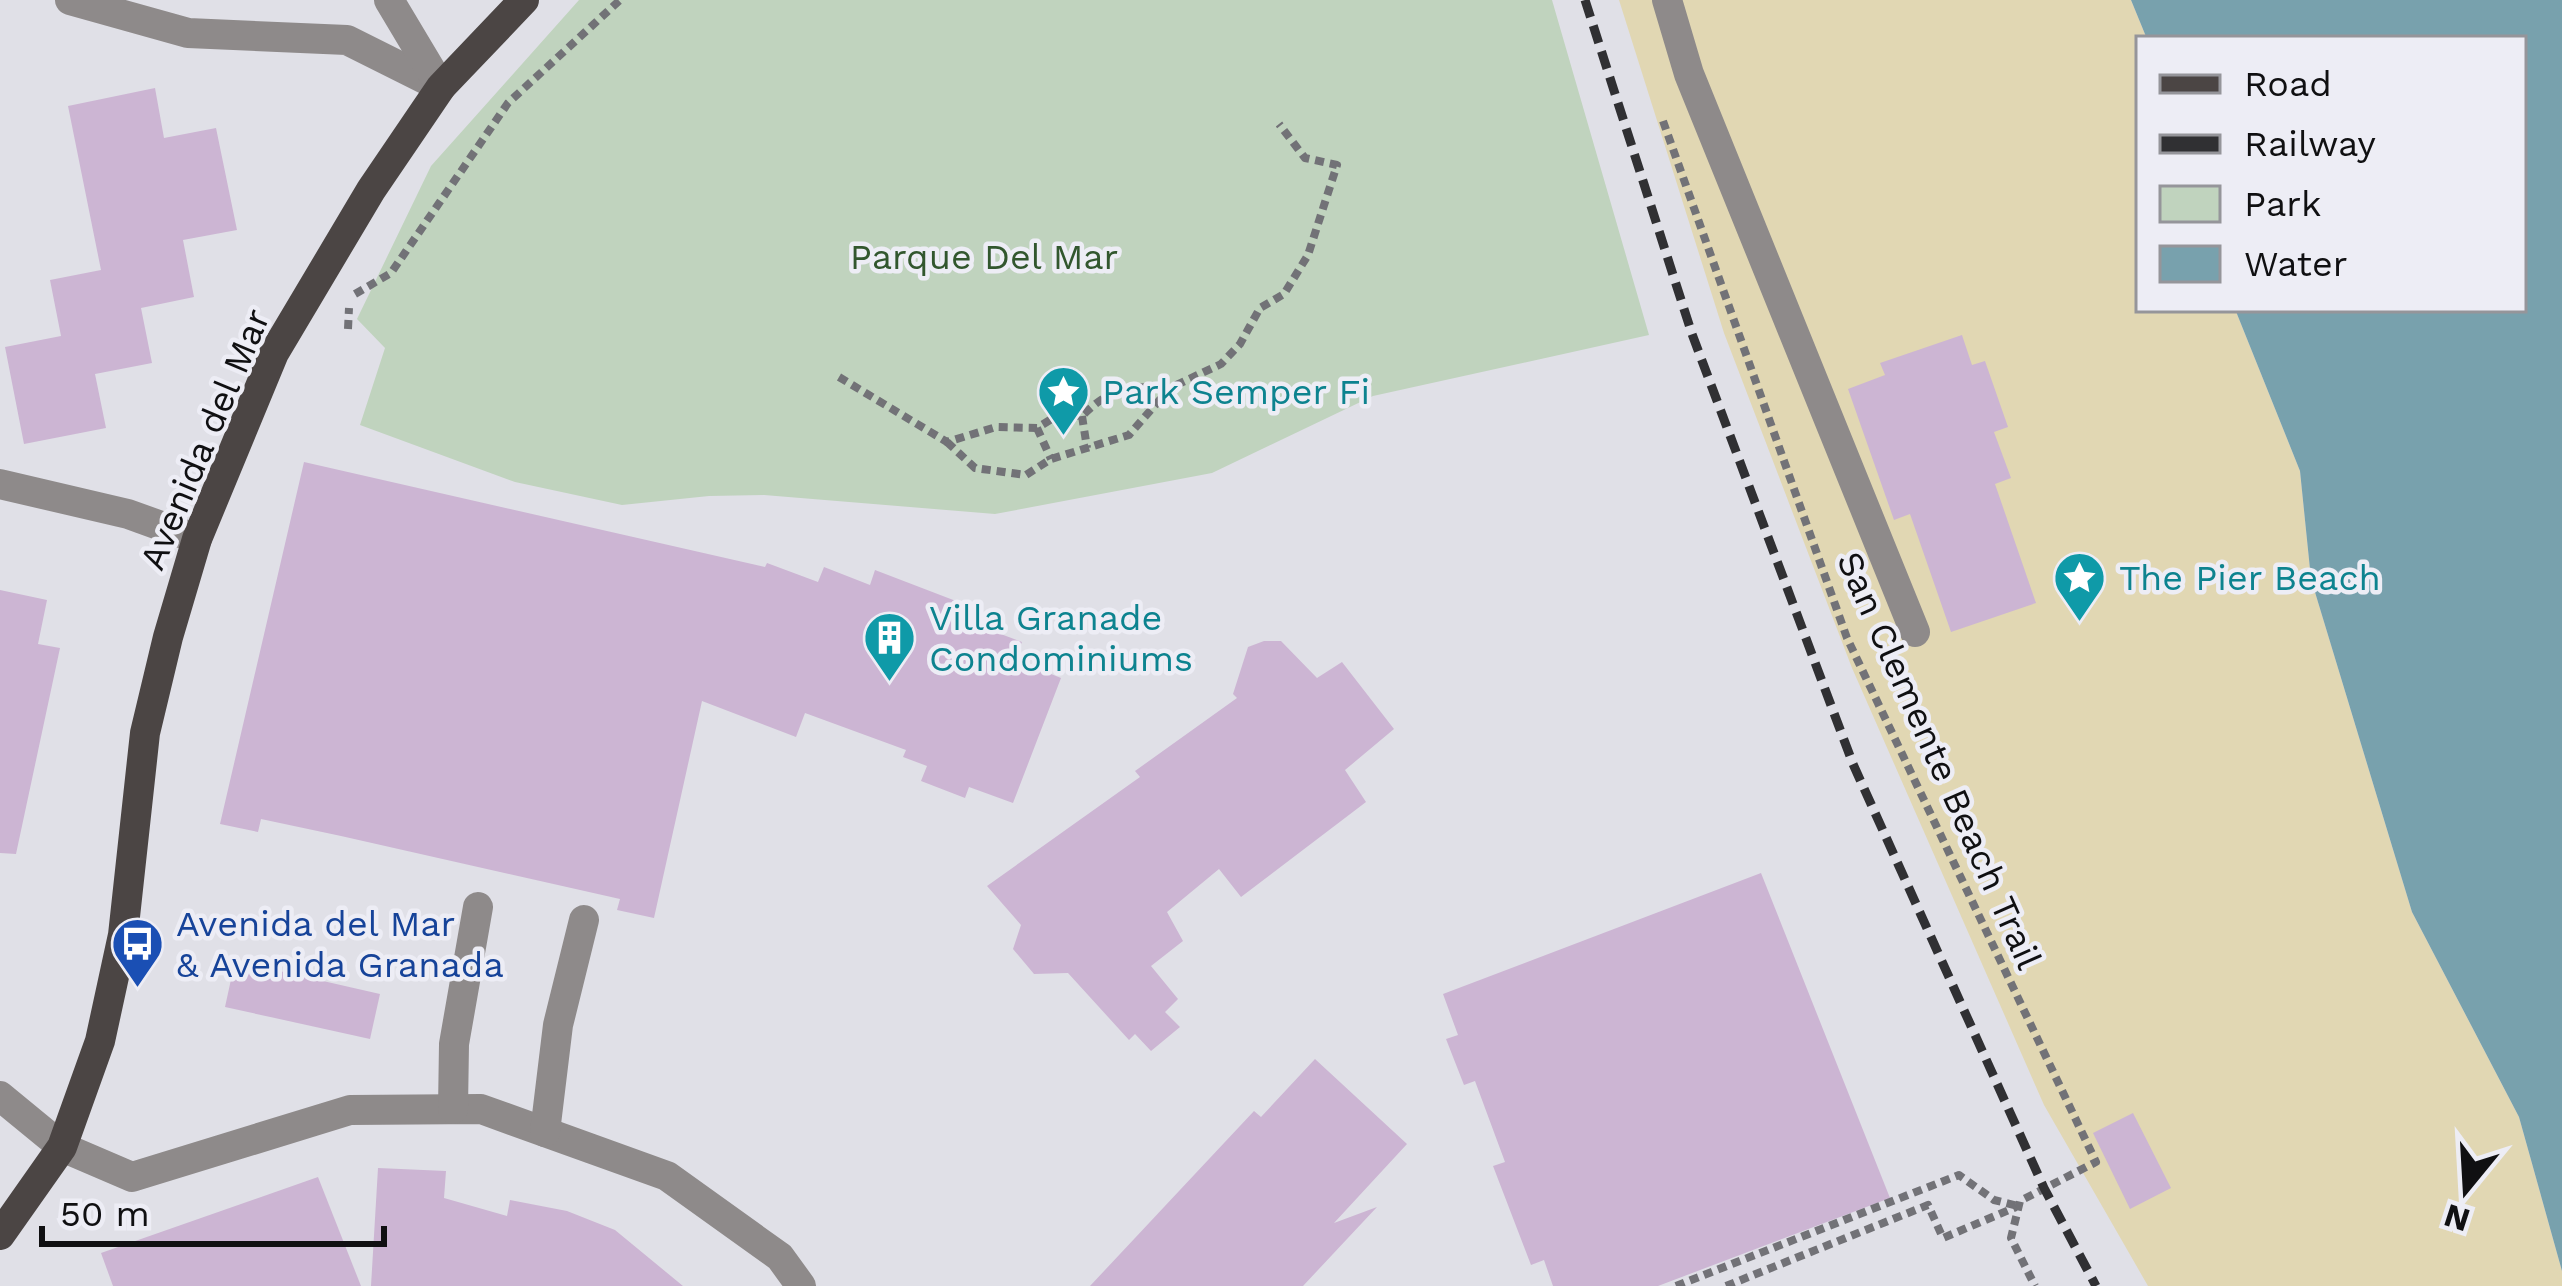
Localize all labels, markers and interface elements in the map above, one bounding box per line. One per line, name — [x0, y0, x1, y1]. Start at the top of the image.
legend — [2136, 36, 2526, 312]
text: Road — [2244, 63, 2332, 105]
text: Railway — [2244, 123, 2376, 165]
text: Park — [2244, 183, 2321, 225]
park label: Parque Del Mar — [850, 236, 1118, 278]
text: Water — [2244, 243, 2347, 285]
street label: Avenida del Mar — [131, 303, 279, 576]
place icon: Park Semper Fi — [1035, 363, 1091, 437]
place label: Park Semper Fi — [1102, 371, 1370, 413]
street label: San Clemente Beach Trail — [1828, 545, 2050, 976]
place icon: The Pier Beach — [2052, 549, 2108, 623]
place label: The Pier Beach — [2119, 557, 2381, 599]
place label: Villa Granade Condominiums — [929, 597, 1193, 680]
building icon: Villa Granade Condominiums — [862, 610, 918, 684]
place label: Avenida del Mar & Avenida Granada — [176, 903, 504, 986]
bus stop icon: Avenida del Mar & Avenida Granada — [109, 916, 165, 990]
north arrow — [2406, 1130, 2526, 1250]
scale bar — [42, 1172, 384, 1246]
text: 50 m — [60, 1193, 150, 1235]
text: N — [2439, 1196, 2475, 1240]

